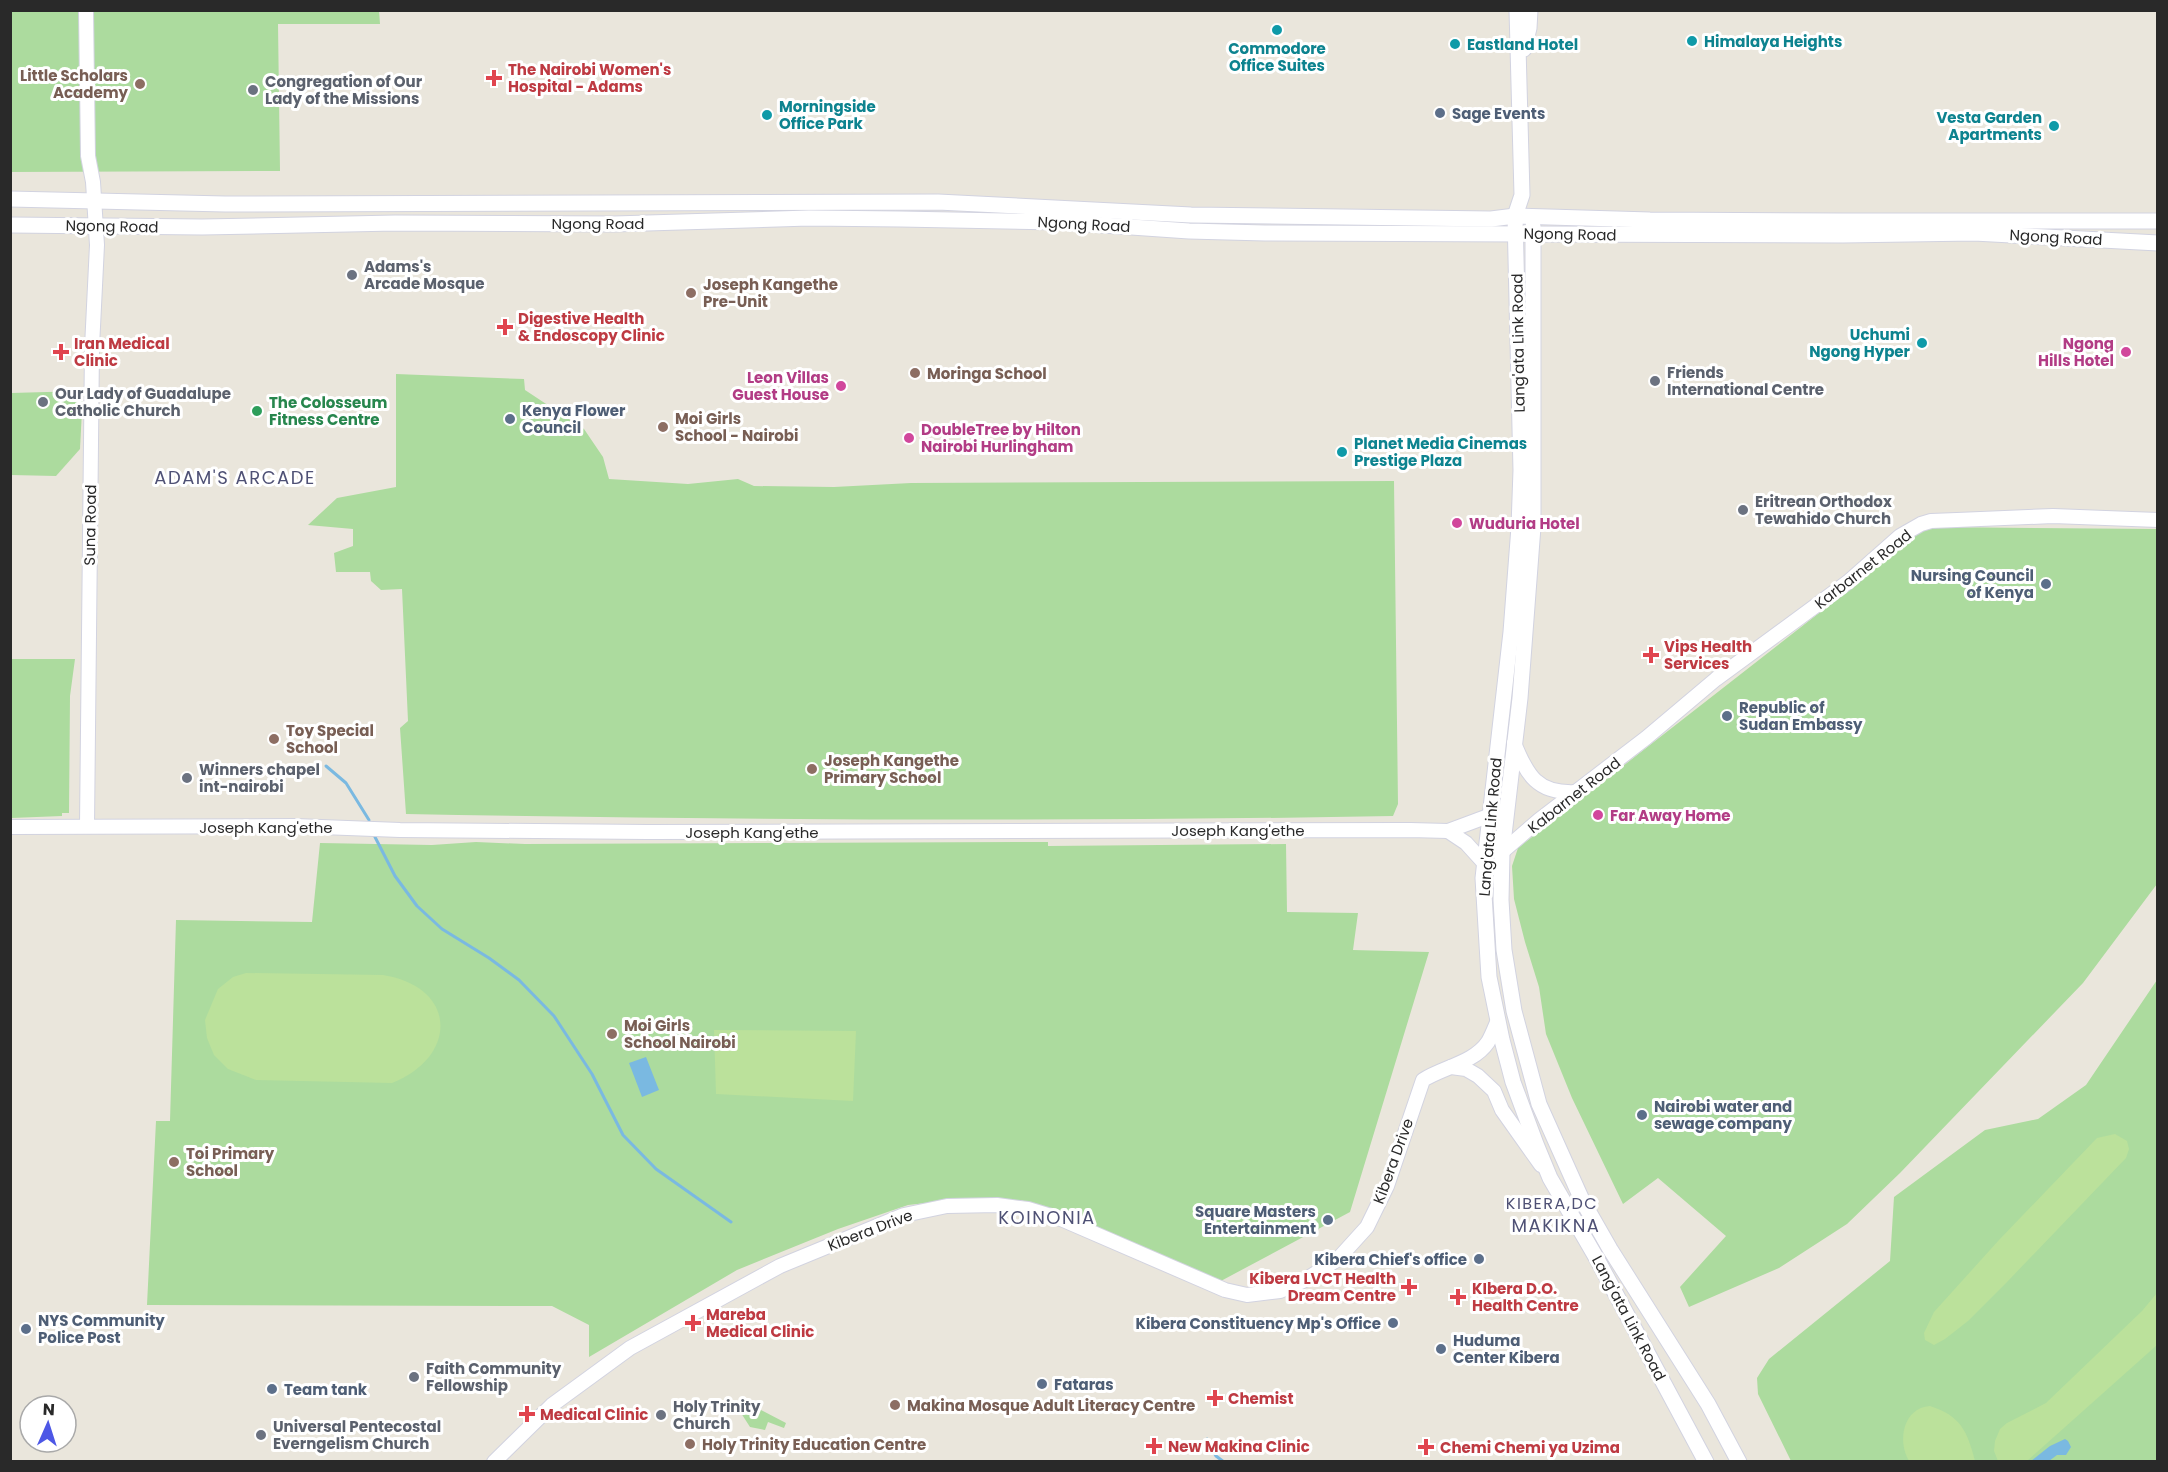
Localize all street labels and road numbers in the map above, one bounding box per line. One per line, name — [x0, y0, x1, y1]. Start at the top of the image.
street label: Ngong Road — [1037, 211, 1131, 237]
street label: Ngong Road — [551, 213, 645, 234]
street label: Ngong Road — [65, 215, 159, 237]
street label: Ngong Road — [1523, 223, 1617, 245]
street label: Ngong Road — [2009, 224, 2103, 250]
street label: Lang'ata Link Road — [1506, 273, 1530, 413]
street label: Suna Road — [79, 484, 101, 566]
street label: Karbarnet Road — [1810, 524, 1916, 614]
street label: Kabarnet Road — [1523, 752, 1625, 838]
street label: Lang'ata Link Road — [1473, 757, 1507, 897]
street label: Joseph Kang'ethe — [199, 817, 333, 838]
street label: Joseph Kang'ethe — [1171, 820, 1305, 841]
street label: Joseph Kang'ethe — [685, 822, 819, 843]
street label: Kibera Drive — [1368, 1115, 1418, 1207]
street label: Kibera Drive — [824, 1204, 916, 1256]
street label: Lang'ata Link Road — [1587, 1252, 1671, 1384]

